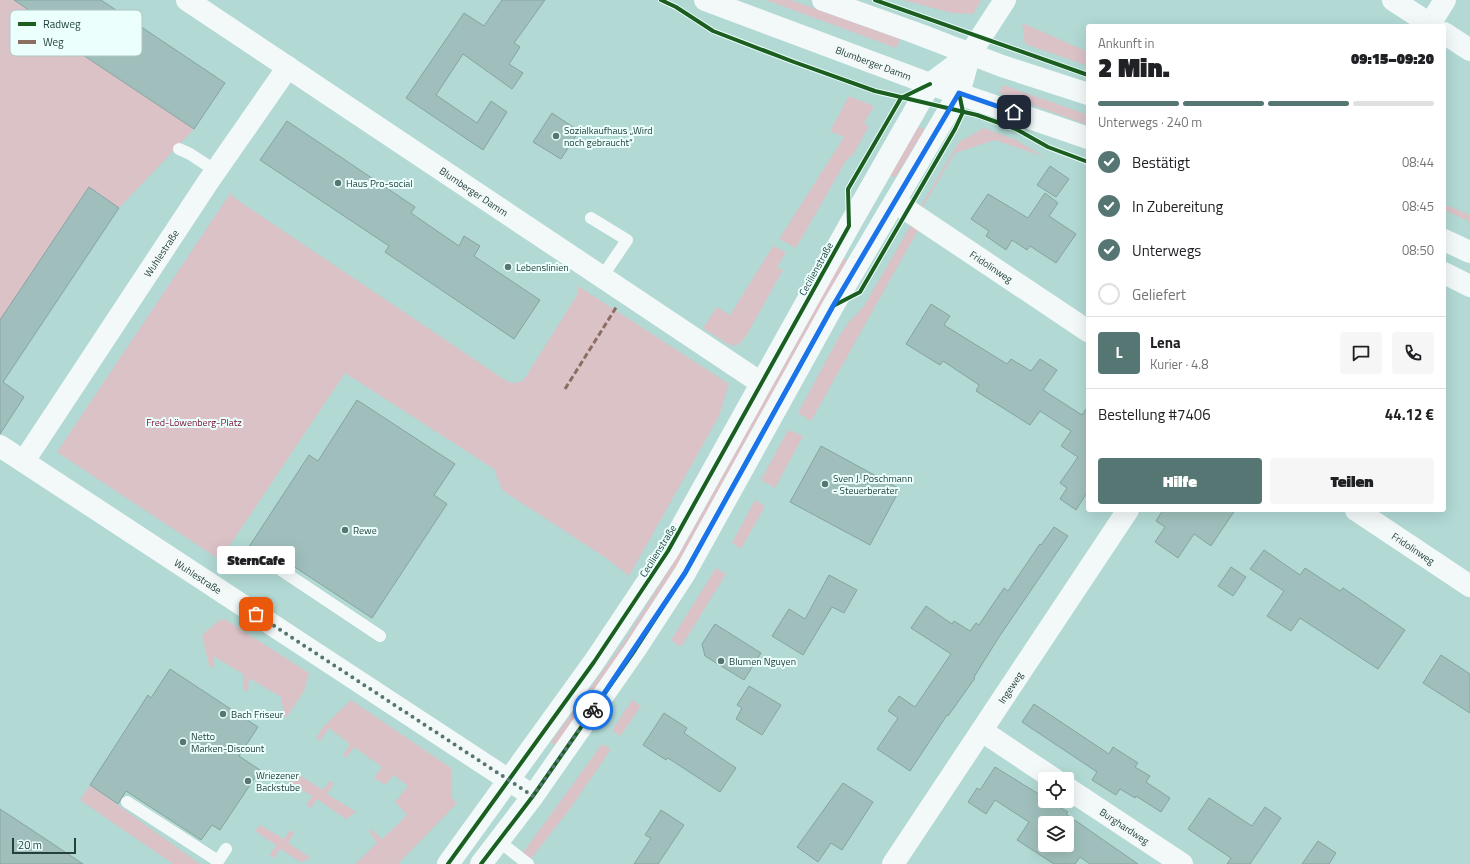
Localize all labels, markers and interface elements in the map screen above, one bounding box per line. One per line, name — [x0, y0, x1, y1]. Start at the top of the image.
legend — [10, 10, 142, 56]
text: Radweg — [43, 16, 81, 32]
text: Ankunft in — [1098, 33, 1154, 53]
text: Weg — [43, 34, 64, 50]
street label: Blumberger Damm — [834, 42, 914, 84]
text: 09:15–09:20 — [1351, 47, 1434, 70]
text: 2 Min. — [1098, 48, 1170, 87]
pin — [997, 95, 1031, 129]
icon: home — [1003, 101, 1025, 123]
text: Unterwegs · 240 m — [1098, 112, 1202, 132]
place label: Sozialkaufhaus „Wird noch gebraucht“ — [564, 123, 653, 150]
marker: Sozialkaufhaus „Wird noch gebraucht“ — [551, 131, 561, 141]
icon: check — [1098, 151, 1120, 173]
text: Bestätigt — [1132, 151, 1190, 174]
text: 08:44 — [1402, 152, 1434, 172]
street label: Blumberger Damm — [437, 163, 511, 220]
place label: Haus Pro-social — [346, 176, 413, 191]
marker: Haus Pro-social — [333, 178, 343, 188]
icon: check — [1098, 195, 1120, 217]
text: In Zubereitung — [1132, 195, 1223, 218]
text: 08:45 — [1402, 196, 1434, 216]
street label: Wuhlestraße — [140, 226, 182, 280]
street label: Cecilienstraße — [795, 239, 837, 299]
icon: check — [1098, 239, 1120, 261]
text: Unterwegs — [1132, 239, 1201, 262]
text: 08:50 — [1402, 240, 1434, 260]
street label: Fridolinweg — [967, 247, 1016, 286]
place label: Lebenslinien — [516, 260, 569, 275]
marker: Lebenslinien — [503, 262, 513, 272]
text: Geliefert — [1132, 283, 1186, 306]
text: Lena — [1150, 331, 1181, 354]
button: chat — [1340, 332, 1382, 374]
button: phone — [1392, 332, 1434, 374]
text: L — [1115, 341, 1123, 364]
text: Kurier · 4.8 — [1150, 354, 1208, 374]
text: Bestellung #7406 — [1098, 403, 1211, 426]
text: 44.12 € — [1385, 403, 1434, 426]
park label: Fred-Löwenberg-Platz — [146, 415, 242, 430]
button: Hilfe — [1098, 458, 1262, 504]
button: Teilen — [1270, 458, 1434, 504]
place label: Sven J. Poschmann - Steuerberater — [833, 471, 913, 498]
marker: Sven J. Poschmann - Steuerberater — [820, 479, 830, 489]
street label: Cecilienstraße — [636, 522, 680, 580]
place label: Rewe — [353, 523, 377, 538]
marker: Rewe — [340, 525, 350, 535]
street label: Fridolinweg — [1389, 528, 1438, 568]
callout: SternCafe — [217, 546, 295, 574]
text: SternCafe — [227, 550, 285, 570]
street label: Wuhlestraße — [171, 555, 225, 597]
pin — [239, 597, 273, 631]
icon: bag — [245, 603, 267, 625]
place label: Blumen Nguyen — [729, 654, 796, 669]
marker: Blumen Nguyen — [716, 656, 726, 666]
street label: Ingeweg — [994, 668, 1026, 706]
courier — [573, 690, 613, 730]
icon: bike — [582, 699, 604, 721]
place label: Bach Friseur — [231, 707, 284, 722]
marker: Bach Friseur — [218, 709, 228, 719]
place label: Netto Marken-Discount — [191, 729, 265, 756]
marker: Netto Marken-Discount — [178, 737, 188, 747]
place label: Wriezener Backstube — [256, 768, 300, 795]
map controls — [1038, 772, 1074, 852]
button: locate — [1038, 772, 1074, 808]
marker: Wriezener Backstube — [243, 776, 253, 786]
street label: Burghardweg — [1097, 804, 1152, 848]
button: layers — [1038, 816, 1074, 852]
scale bar — [12, 836, 76, 855]
text: 20 m — [18, 837, 42, 853]

